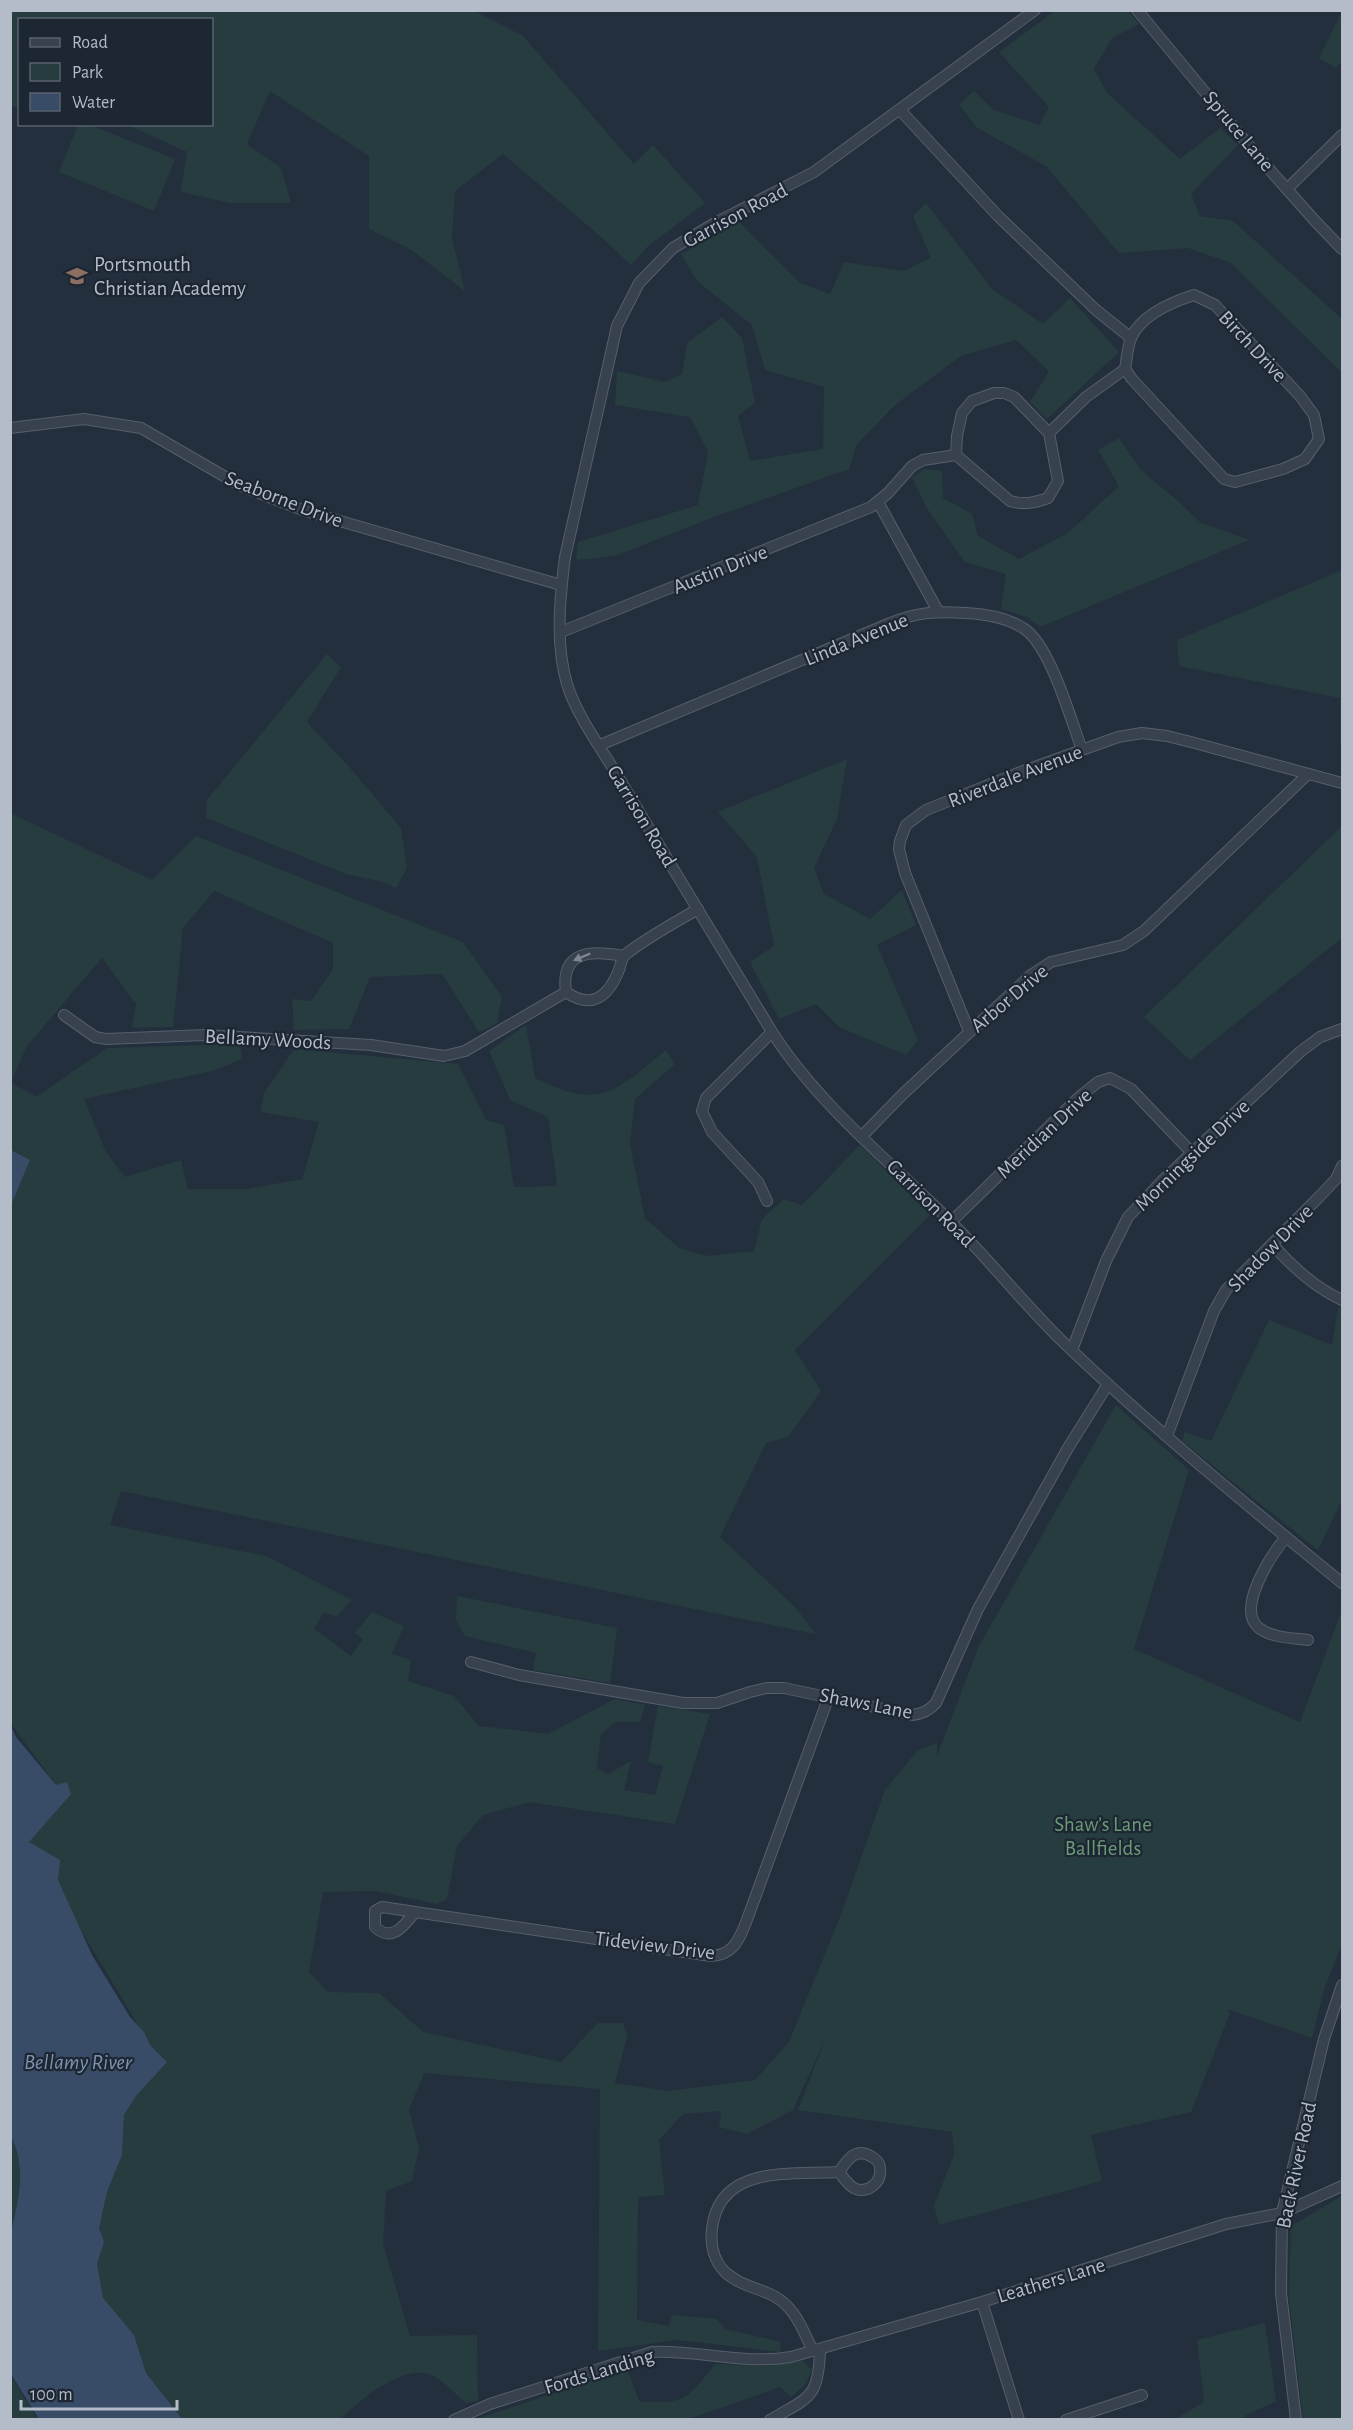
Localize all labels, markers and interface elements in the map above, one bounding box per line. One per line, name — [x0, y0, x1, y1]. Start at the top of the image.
legend — [18, 18, 213, 126]
text: Road — [72, 34, 108, 52]
text: Park — [72, 64, 104, 82]
street label: Spruce Lane — [1199, 87, 1278, 176]
text: Water — [72, 94, 115, 112]
street label: Garrison Road — [680, 179, 791, 252]
place label: Portsmouth Christian Academy — [94, 254, 246, 299]
school or university icon: Portsmouth Christian Academy — [65, 264, 89, 288]
street label: Birch Drive — [1215, 307, 1291, 386]
street label: Seaborne Drive — [222, 467, 346, 532]
street label: Austin Drive — [670, 541, 770, 598]
street label: Linda Avenue — [801, 609, 911, 670]
street label: Riverdale Avenue — [945, 741, 1085, 812]
street label: Garrison Road — [603, 762, 680, 871]
one-way arrow — [572, 952, 590, 962]
street label: Arbor Drive — [967, 960, 1052, 1036]
street label: Bellamy Woods — [204, 1026, 332, 1053]
street label: Meridian Drive — [993, 1084, 1096, 1182]
street label: Morningside Drive — [1131, 1096, 1254, 1215]
street label: Garrison Road — [883, 1155, 979, 1251]
street label: Shadow Drive — [1224, 1201, 1317, 1296]
street label: Shaws Lane — [818, 1684, 914, 1723]
park label: Shaw’s Lane Ballfields — [1054, 1814, 1152, 1859]
street label: Tideview Drive — [594, 1928, 716, 1963]
water label: Bellamy River — [24, 2051, 133, 2073]
street label: Back River Road — [1273, 2100, 1320, 2230]
street label: Leathers Lane — [995, 2254, 1108, 2307]
street label: Fords Landing — [542, 2345, 657, 2398]
scale bar — [21, 2373, 177, 2411]
text: 100 m — [30, 2386, 73, 2404]

